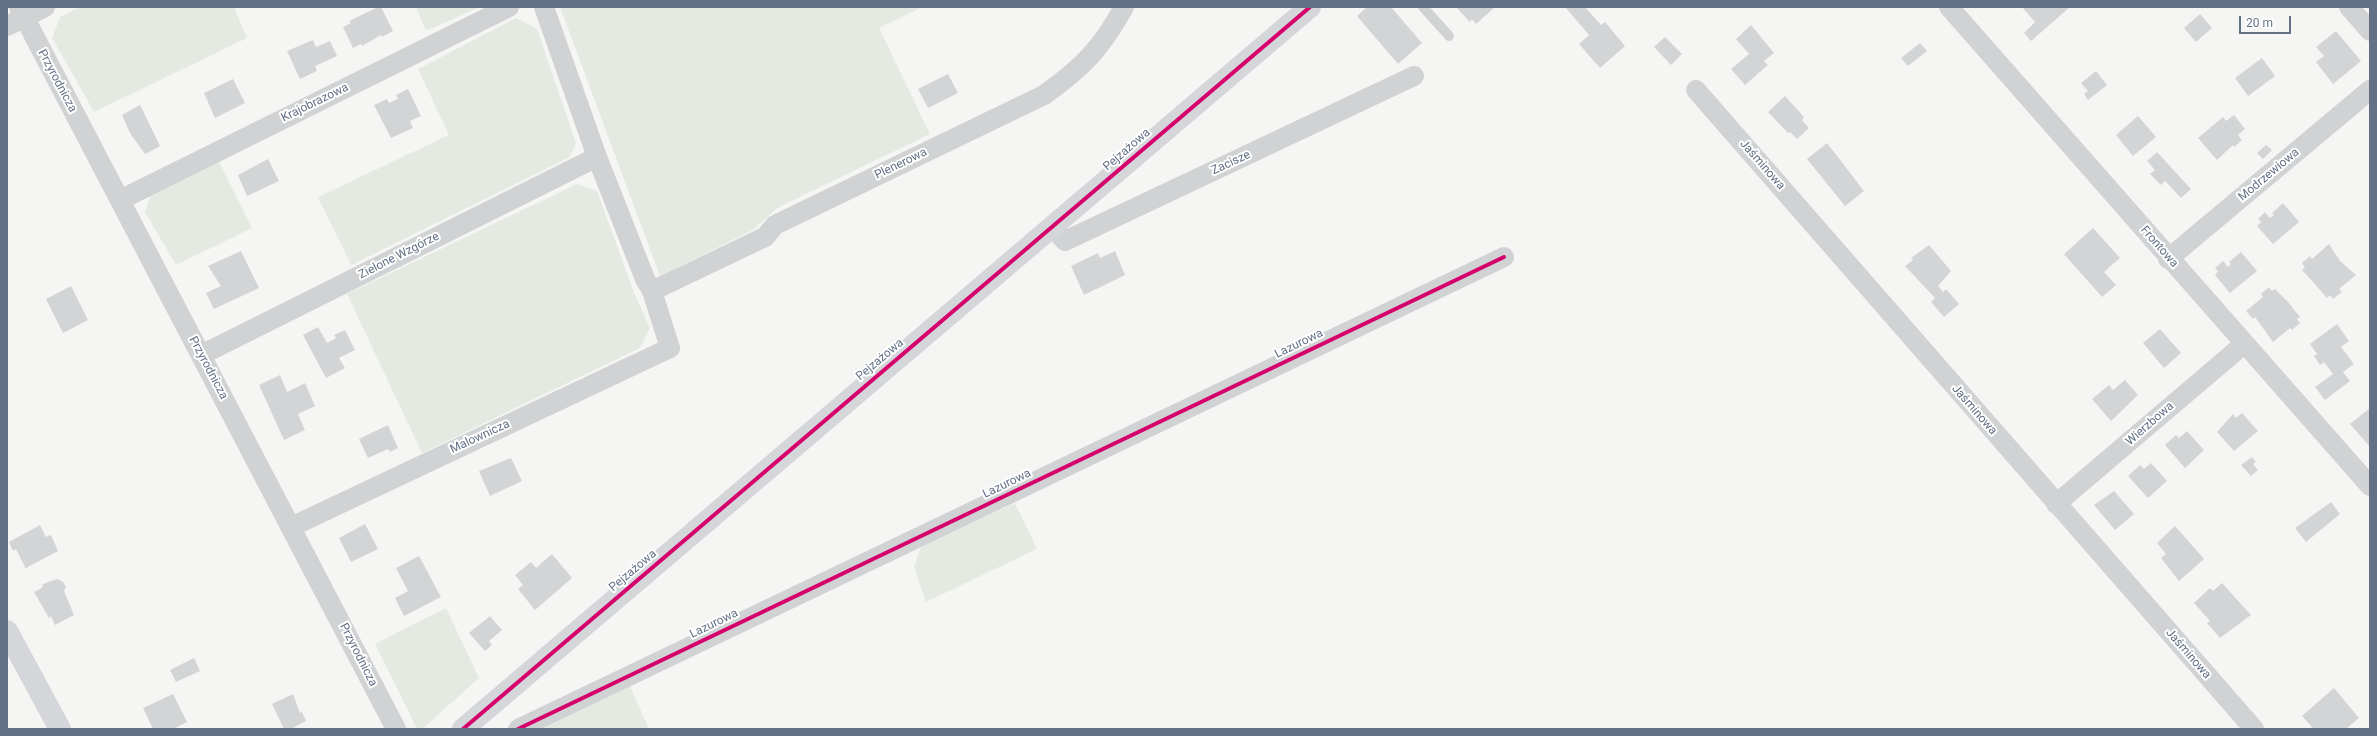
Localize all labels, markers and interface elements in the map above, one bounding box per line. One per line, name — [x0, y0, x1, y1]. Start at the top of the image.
scale bar — [2241, 8, 2293, 34]
text: 20 m — [2246, 16, 2273, 30]
street label: Przyrodnicza — [34, 47, 80, 115]
street label: Krajobrazowa — [279, 81, 351, 125]
street label: Pejzażowa — [1101, 126, 1153, 174]
street label: Jaśminowa — [1736, 137, 1788, 193]
street label: Plenerowa — [873, 145, 929, 183]
street label: Modrzewiowa — [2236, 145, 2302, 205]
street label: Zacisze — [1209, 148, 1253, 178]
street label: Frontowa — [2137, 223, 2181, 271]
street label: Zielone Wzgórze — [356, 229, 442, 283]
street label: Lazurowa — [1273, 326, 1325, 362]
street label: Przyrodnicza — [185, 334, 231, 402]
street label: Pejzażowa — [853, 336, 907, 384]
street label: Jaśminowa — [1948, 382, 2000, 438]
street label: Wierzbowa — [2123, 399, 2177, 449]
street label: Malownicza — [448, 417, 512, 457]
street label: Lazurowa — [981, 466, 1033, 502]
street label: Pejzażowa — [606, 547, 660, 595]
street label: Lazurowa — [688, 606, 740, 642]
street label: Przyrodnicza — [336, 621, 380, 689]
street label: Jaśminowa — [2162, 626, 2214, 682]

